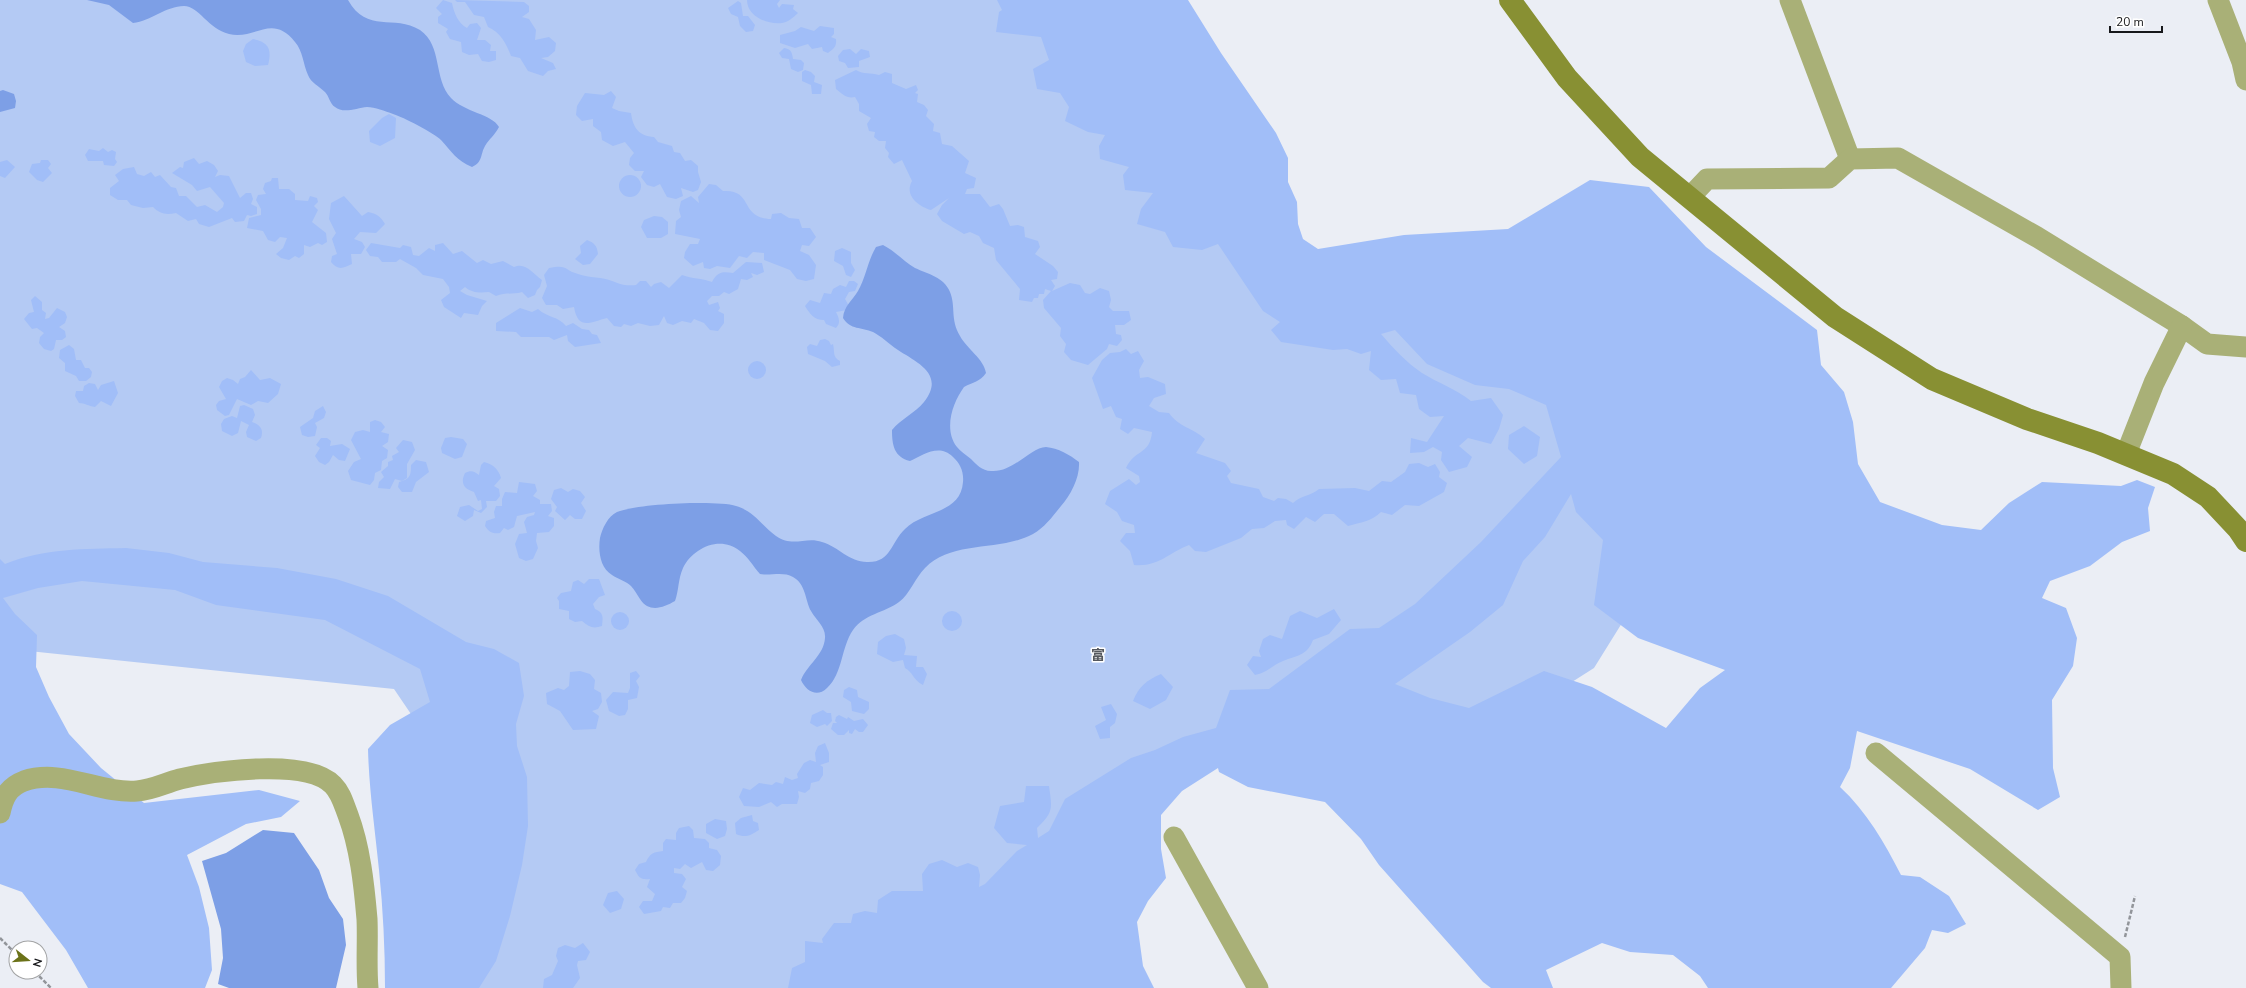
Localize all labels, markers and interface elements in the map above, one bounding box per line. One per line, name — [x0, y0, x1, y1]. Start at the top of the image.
scale bar — [2110, 8, 2162, 34]
text: 20 m — [2116, 14, 2144, 30]
district label: 富 — [1091, 646, 1105, 665]
north arrow — [8, 940, 48, 980]
text: N — [29, 957, 45, 969]

